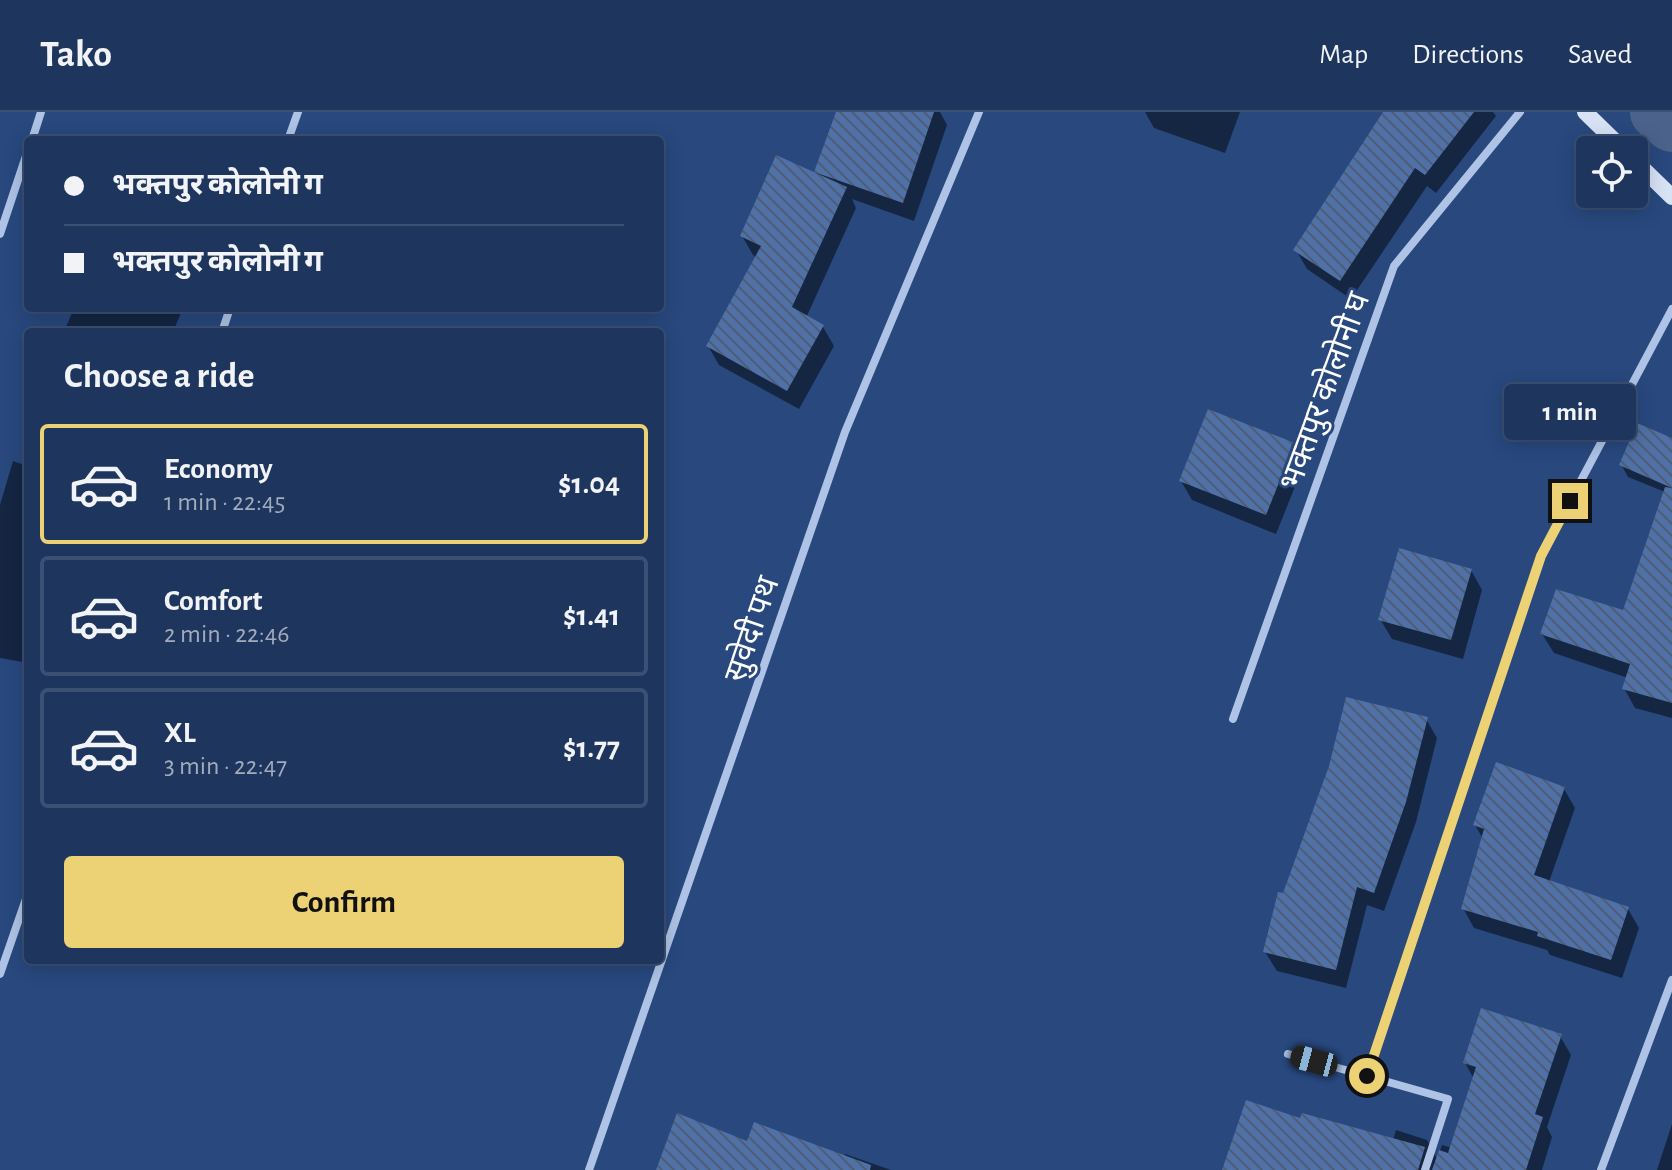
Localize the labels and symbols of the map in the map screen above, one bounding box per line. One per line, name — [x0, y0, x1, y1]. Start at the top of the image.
street label: भक्तपुर कोलोनी घ — [1272, 286, 1379, 495]
callout: 1 min — [1504, 385, 1636, 441]
route end — [1552, 483, 1588, 519]
street label: सुवेदी पथ — [716, 571, 788, 687]
car — [1288, 1043, 1340, 1079]
route start — [1349, 1058, 1385, 1094]

